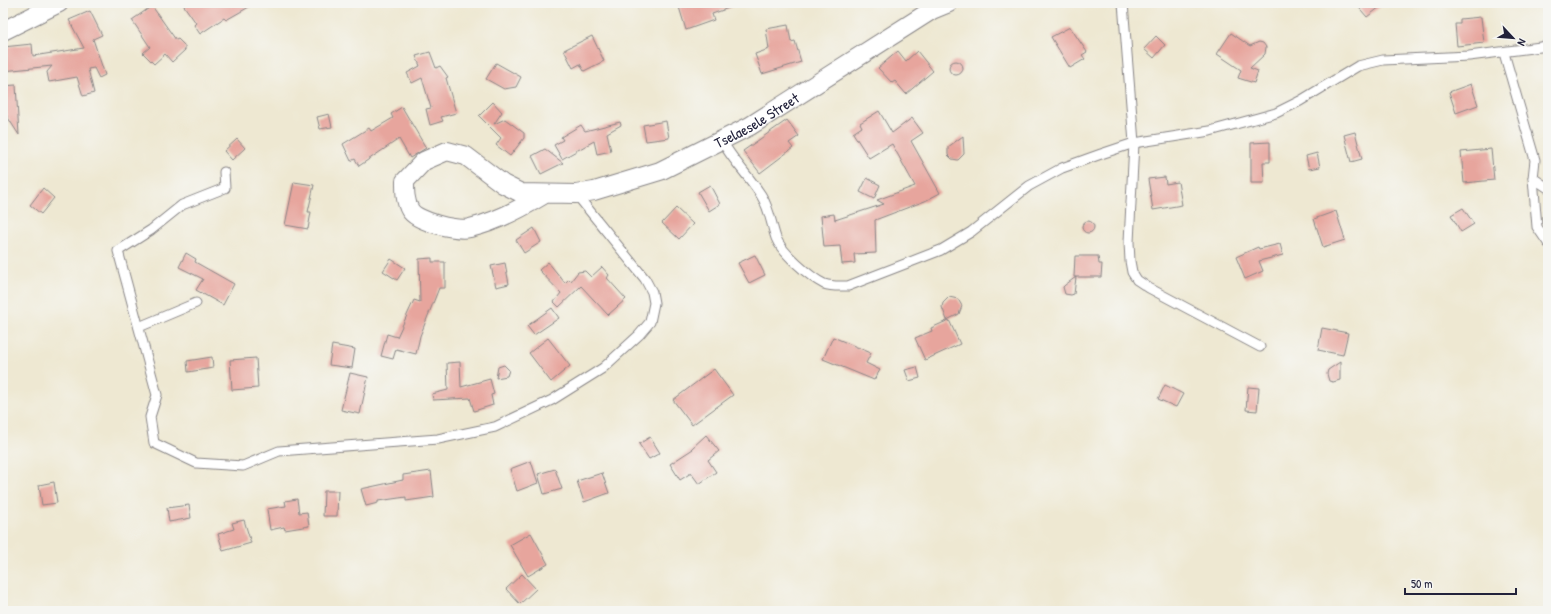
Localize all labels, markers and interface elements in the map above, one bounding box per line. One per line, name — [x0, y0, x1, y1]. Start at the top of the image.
north arrow — [1493, 18, 1533, 58]
text: N — [1514, 37, 1530, 48]
street label: Tselaesele Street — [710, 87, 803, 153]
scale bar — [1405, 570, 1516, 596]
text: 50 m — [1411, 575, 1432, 592]

